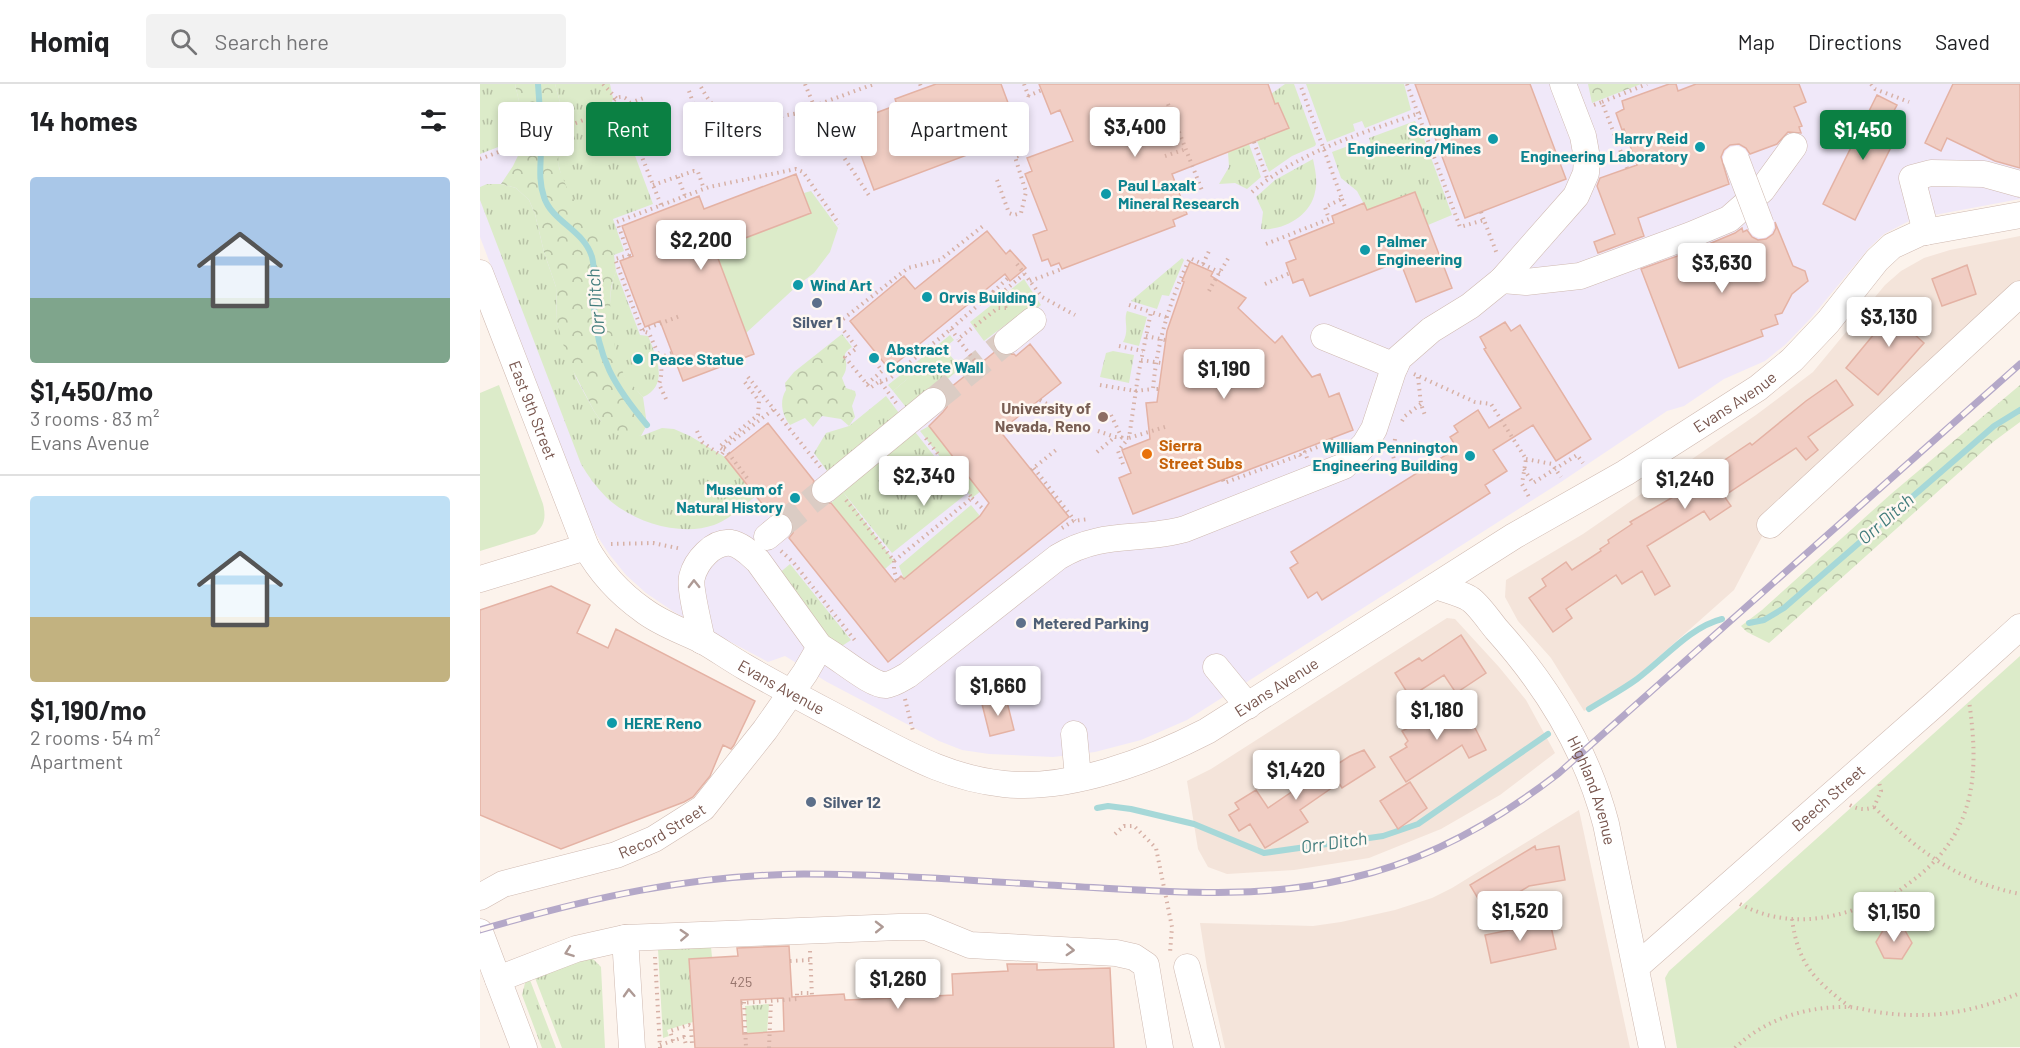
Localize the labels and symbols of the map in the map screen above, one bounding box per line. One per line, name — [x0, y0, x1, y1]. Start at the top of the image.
pin: $3,400 — [1086, 107, 1184, 158]
pin: $1,450 — [1814, 110, 1912, 161]
place label: Scrugham Engineering/Mines — [1347, 120, 1481, 157]
place label: Harry Reid Engineering Laboratory — [1521, 128, 1688, 165]
marker: Scrugham Engineering/Mines — [1486, 132, 1500, 146]
marker: Harry Reid Engineering Laboratory — [1693, 140, 1707, 154]
place label: Paul Laxalt Mineral Research — [1118, 175, 1239, 212]
marker: Paul Laxalt Mineral Research — [1099, 187, 1113, 201]
pin: $2,200 — [652, 220, 750, 271]
place label: Palmer Engineering — [1377, 231, 1462, 268]
marker: Palmer Engineering — [1358, 243, 1372, 257]
pin: $3,630 — [1673, 243, 1771, 294]
water label: Orr Ditch — [581, 268, 609, 336]
place label: Wind Art — [810, 275, 872, 294]
marker: Wind Art — [791, 278, 805, 292]
place label: Orvis Building — [939, 287, 1036, 306]
marker: Orvis Building — [920, 290, 934, 304]
marker: Silver 1 — [810, 296, 824, 310]
pin: $3,130 — [1840, 297, 1938, 348]
place label: Silver 1 — [792, 312, 842, 331]
place label: Abstract Concrete Wall — [886, 339, 984, 376]
place label: Peace Statue — [650, 349, 744, 368]
pin: $1,190 — [1175, 349, 1273, 400]
marker: Abstract Concrete Wall — [867, 351, 881, 365]
marker: Peace Statue — [631, 352, 645, 366]
street label: East 9th Street — [506, 358, 561, 462]
street label: Evans Avenue — [1689, 367, 1780, 436]
place label: University of Nevada, Reno — [995, 398, 1091, 435]
marker: University of Nevada, Reno — [1096, 410, 1110, 424]
place label: Sierra Street Subs — [1159, 435, 1242, 472]
place label: William Pennington Engineering Building — [1312, 437, 1458, 474]
marker: Sierra Street Subs — [1140, 447, 1154, 461]
marker: William Pennington Engineering Building — [1463, 449, 1477, 463]
pin: $2,340 — [875, 456, 973, 507]
pin: $1,240 — [1636, 459, 1734, 510]
place label: Museum of Natural History — [676, 479, 783, 516]
water label: Orr Ditch — [1853, 488, 1918, 548]
marker: Museum of Natural History — [788, 491, 802, 505]
one-way arrow — [687, 579, 700, 588]
place label: Metered Parking — [1033, 613, 1149, 632]
marker: Metered Parking — [1014, 616, 1028, 630]
street label: Evans Avenue — [1231, 653, 1322, 720]
street label: Evans Avenue — [735, 655, 828, 718]
pin: $1,660 — [949, 666, 1047, 717]
pin: $1,180 — [1388, 690, 1486, 741]
place label: HERE Reno — [624, 713, 702, 732]
marker: HERE Reno — [605, 716, 619, 730]
street label: Highland Avenue — [1564, 732, 1620, 847]
pin: $1,420 — [1247, 750, 1345, 801]
street label: Beech Street — [1787, 760, 1868, 835]
place label: Silver 12 — [823, 792, 881, 811]
marker: Silver 12 — [804, 795, 818, 809]
street label: Record Street — [615, 799, 709, 862]
water label: Orr Ditch — [1299, 826, 1369, 858]
pin: $1,520 — [1471, 891, 1569, 942]
pin: $1,150 — [1845, 892, 1943, 943]
one-way arrow — [874, 921, 883, 933]
one-way arrow — [679, 929, 688, 942]
one-way arrow — [1065, 943, 1074, 956]
one-way arrow — [564, 944, 574, 957]
pin: $1,260 — [849, 959, 947, 1010]
house number: 425 — [730, 973, 752, 990]
one-way arrow — [622, 988, 635, 997]

